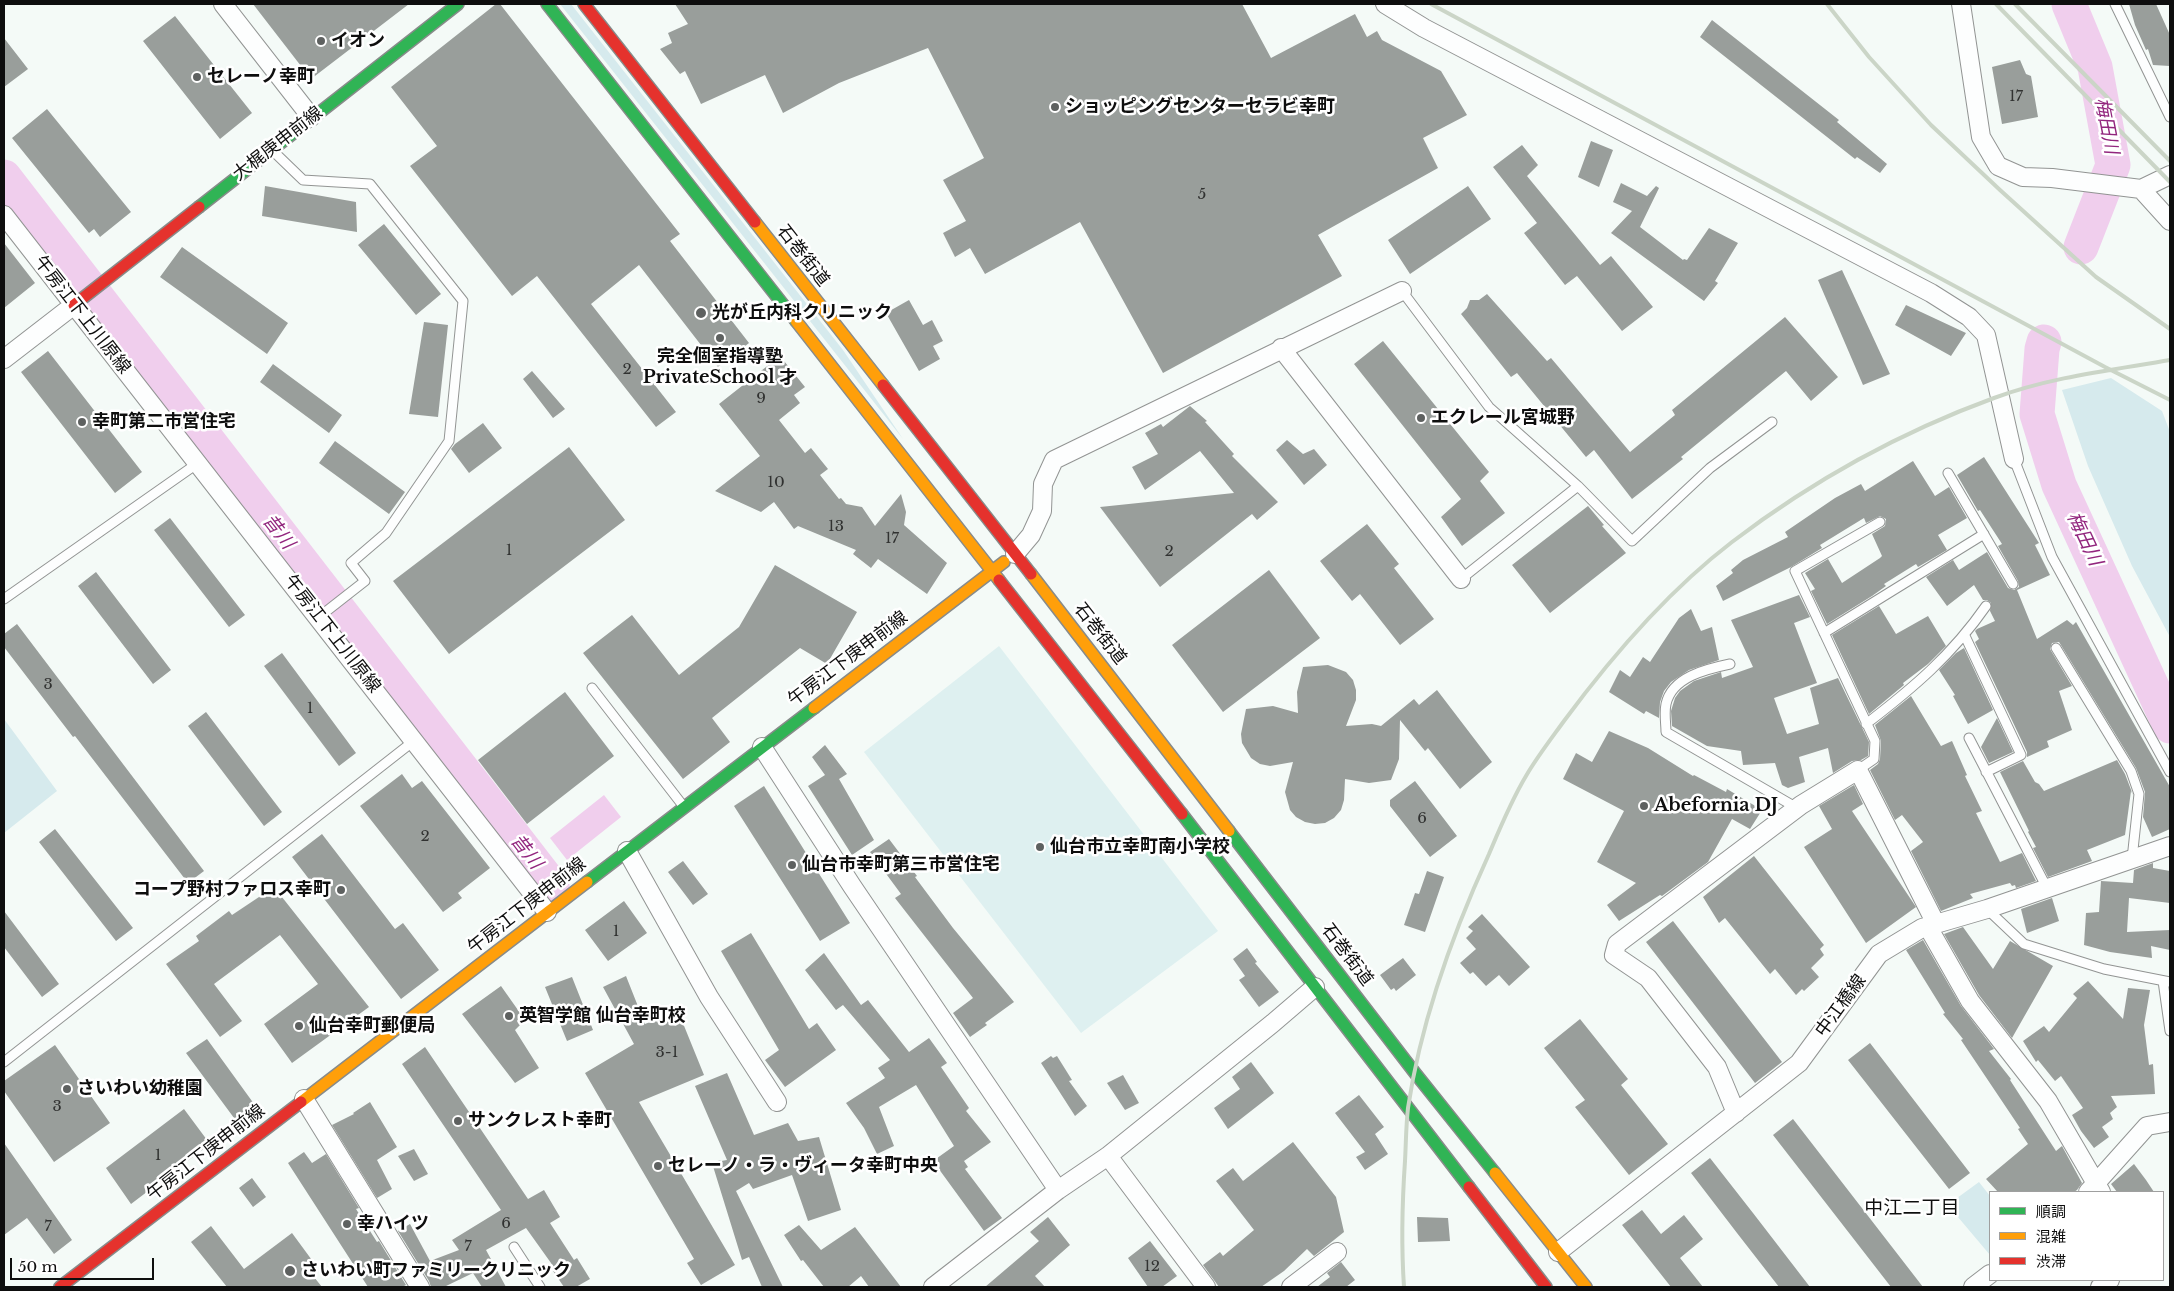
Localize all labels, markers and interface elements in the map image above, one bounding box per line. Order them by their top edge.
place label: イオン [331,30,385,52]
marker: イオン [315,35,327,47]
place label: セレーノ幸町 [207,66,315,88]
marker: セレーノ幸町 [191,71,203,83]
house number: 17 [2009,88,2023,106]
place label: ショッピングセンターセラビ幸町 [1065,96,1335,118]
water label: 梅田川 [2089,96,2123,156]
marker: ショッピングセンターセラビ幸町 [1049,101,1061,113]
street label: 大梶庚申前線 [229,102,327,186]
house number: 5 [1198,186,1206,204]
street label: 石巻街道 [772,221,834,291]
street label: 午房江下上川原線 [29,252,135,378]
place label: 光が丘内科クリニック [712,302,892,324]
marker: 光が丘内科クリニック [694,306,708,320]
marker: 完全個室指導塾 PrivateSchool 才 [714,332,726,344]
place label: 完全個室指導塾 PrivateSchool 才 [643,346,797,388]
house number: 2 [622,361,632,379]
house number: 9 [756,390,766,408]
place label: エクレール宮城野 [1431,407,1575,429]
place label: 幸町第二市営住宅 [92,411,236,433]
marker: エクレール宮城野 [1415,412,1427,424]
marker: 幸町第二市営住宅 [76,416,88,428]
house number: 10 [767,474,785,492]
water label: 梅田川 [2062,508,2106,570]
water label: 昔川 [257,510,299,554]
house number: 13 [828,518,844,536]
house number: 17 [885,530,899,548]
house number: 1 [506,542,512,560]
house number: 2 [1164,543,1174,561]
street label: 午房江下上川原線 [279,571,385,697]
street label: 石巻街道 [1069,599,1131,669]
street label: 午房江下庚申前線 [784,607,912,711]
house number: 3 [43,676,53,694]
house number: 1 [307,700,313,718]
place label: Abefornia DJ [1654,795,1778,817]
marker: Abefornia DJ [1638,800,1650,812]
house number: 6 [1417,810,1427,828]
house number: 2 [420,828,430,846]
water label: 昔川 [505,830,547,874]
place label: 仙台市立幸町南小学校 [1050,836,1230,858]
marker: 仙台市立幸町南小学校 [1034,841,1046,853]
street label: 午房江下庚申前線 [464,853,590,959]
place label: 仙台市幸町第三市営住宅 [802,854,1000,876]
marker: 仙台市幸町第三市営住宅 [786,859,798,871]
place label: コープ野村ファロス幸町 [133,879,331,901]
marker: コープ野村ファロス幸町 [335,884,347,896]
street label: 石巻街道 [1317,920,1377,990]
house number: 1 [613,923,619,941]
street label: 中江橋線 [1811,971,1871,1041]
place label: 英智学館 仙台幸町校 [519,1005,686,1027]
marker: 英智学館 仙台幸町校 [503,1010,515,1022]
place label: 仙台幸町郵便局 [309,1015,435,1037]
marker: 仙台幸町郵便局 [293,1020,305,1032]
house number: 3-1 [656,1044,678,1062]
place label: さいわい幼稚園 [77,1078,203,1100]
marker: さいわい幼稚園 [61,1083,73,1095]
house number: 3 [52,1098,62,1116]
street label: 午房江下庚申前線 [143,1100,269,1206]
place label: サンクレスト幸町 [468,1110,612,1132]
marker: サンクレスト幸町 [452,1115,464,1127]
house number: 1 [155,1147,161,1165]
place label: セレーノ・ラ・ヴィータ幸町中央 [668,1155,938,1177]
marker: セレーノ・ラ・ヴィータ幸町中央 [652,1160,664,1172]
legend [1989,1191,2164,1281]
district label: 中江二丁目 [1865,1198,1959,1220]
text: 順調 [2036,1202,2066,1221]
place label: 幸ハイツ [357,1213,429,1235]
house number: 6 [501,1215,511,1233]
house number: 7 [44,1218,52,1236]
marker: 幸ハイツ [341,1218,353,1230]
text: 混雑 [2036,1227,2066,1246]
house number: 7 [464,1238,472,1256]
scale bar [12,1248,156,1280]
text: 渋滞 [2036,1252,2066,1271]
text: 50 m [18,1257,58,1276]
house number: 12 [1144,1258,1160,1276]
place label: さいわい町ファミリークリニック [301,1260,571,1282]
marker: さいわい町ファミリークリニック [283,1264,297,1278]

